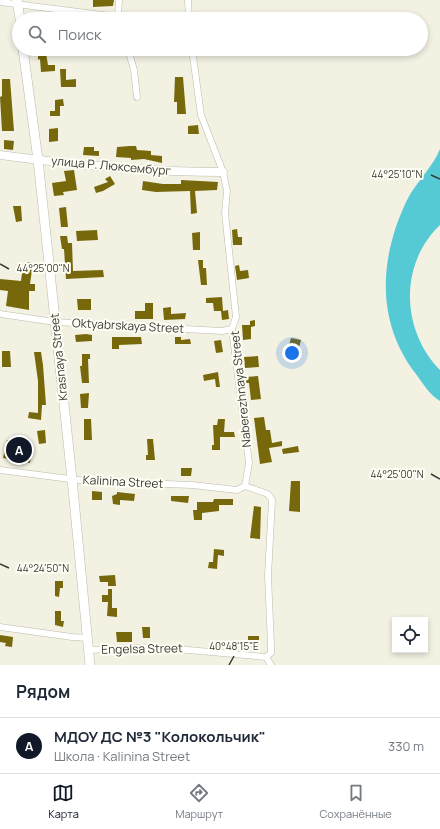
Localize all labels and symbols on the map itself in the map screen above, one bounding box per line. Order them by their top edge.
street label: улица Р. Люксембург [50,152,172,179]
text: 44°25'10"N [372,167,423,181]
text: 44°25'00"N [17,261,70,275]
street label: Krasnaya Street [45,312,72,402]
street label: Oktyabrskaya Street [72,314,185,337]
street label: Naberezhnaya Street [226,330,255,448]
your location [282,343,302,363]
pin: A [6,435,32,465]
text: 44°25'00"N [371,467,424,481]
street label: Kalinina Street [82,471,164,492]
text: 44°24'50"N [17,561,69,575]
street label: Engelsa Street [101,639,183,658]
text: 40°48'15"E [209,639,259,653]

